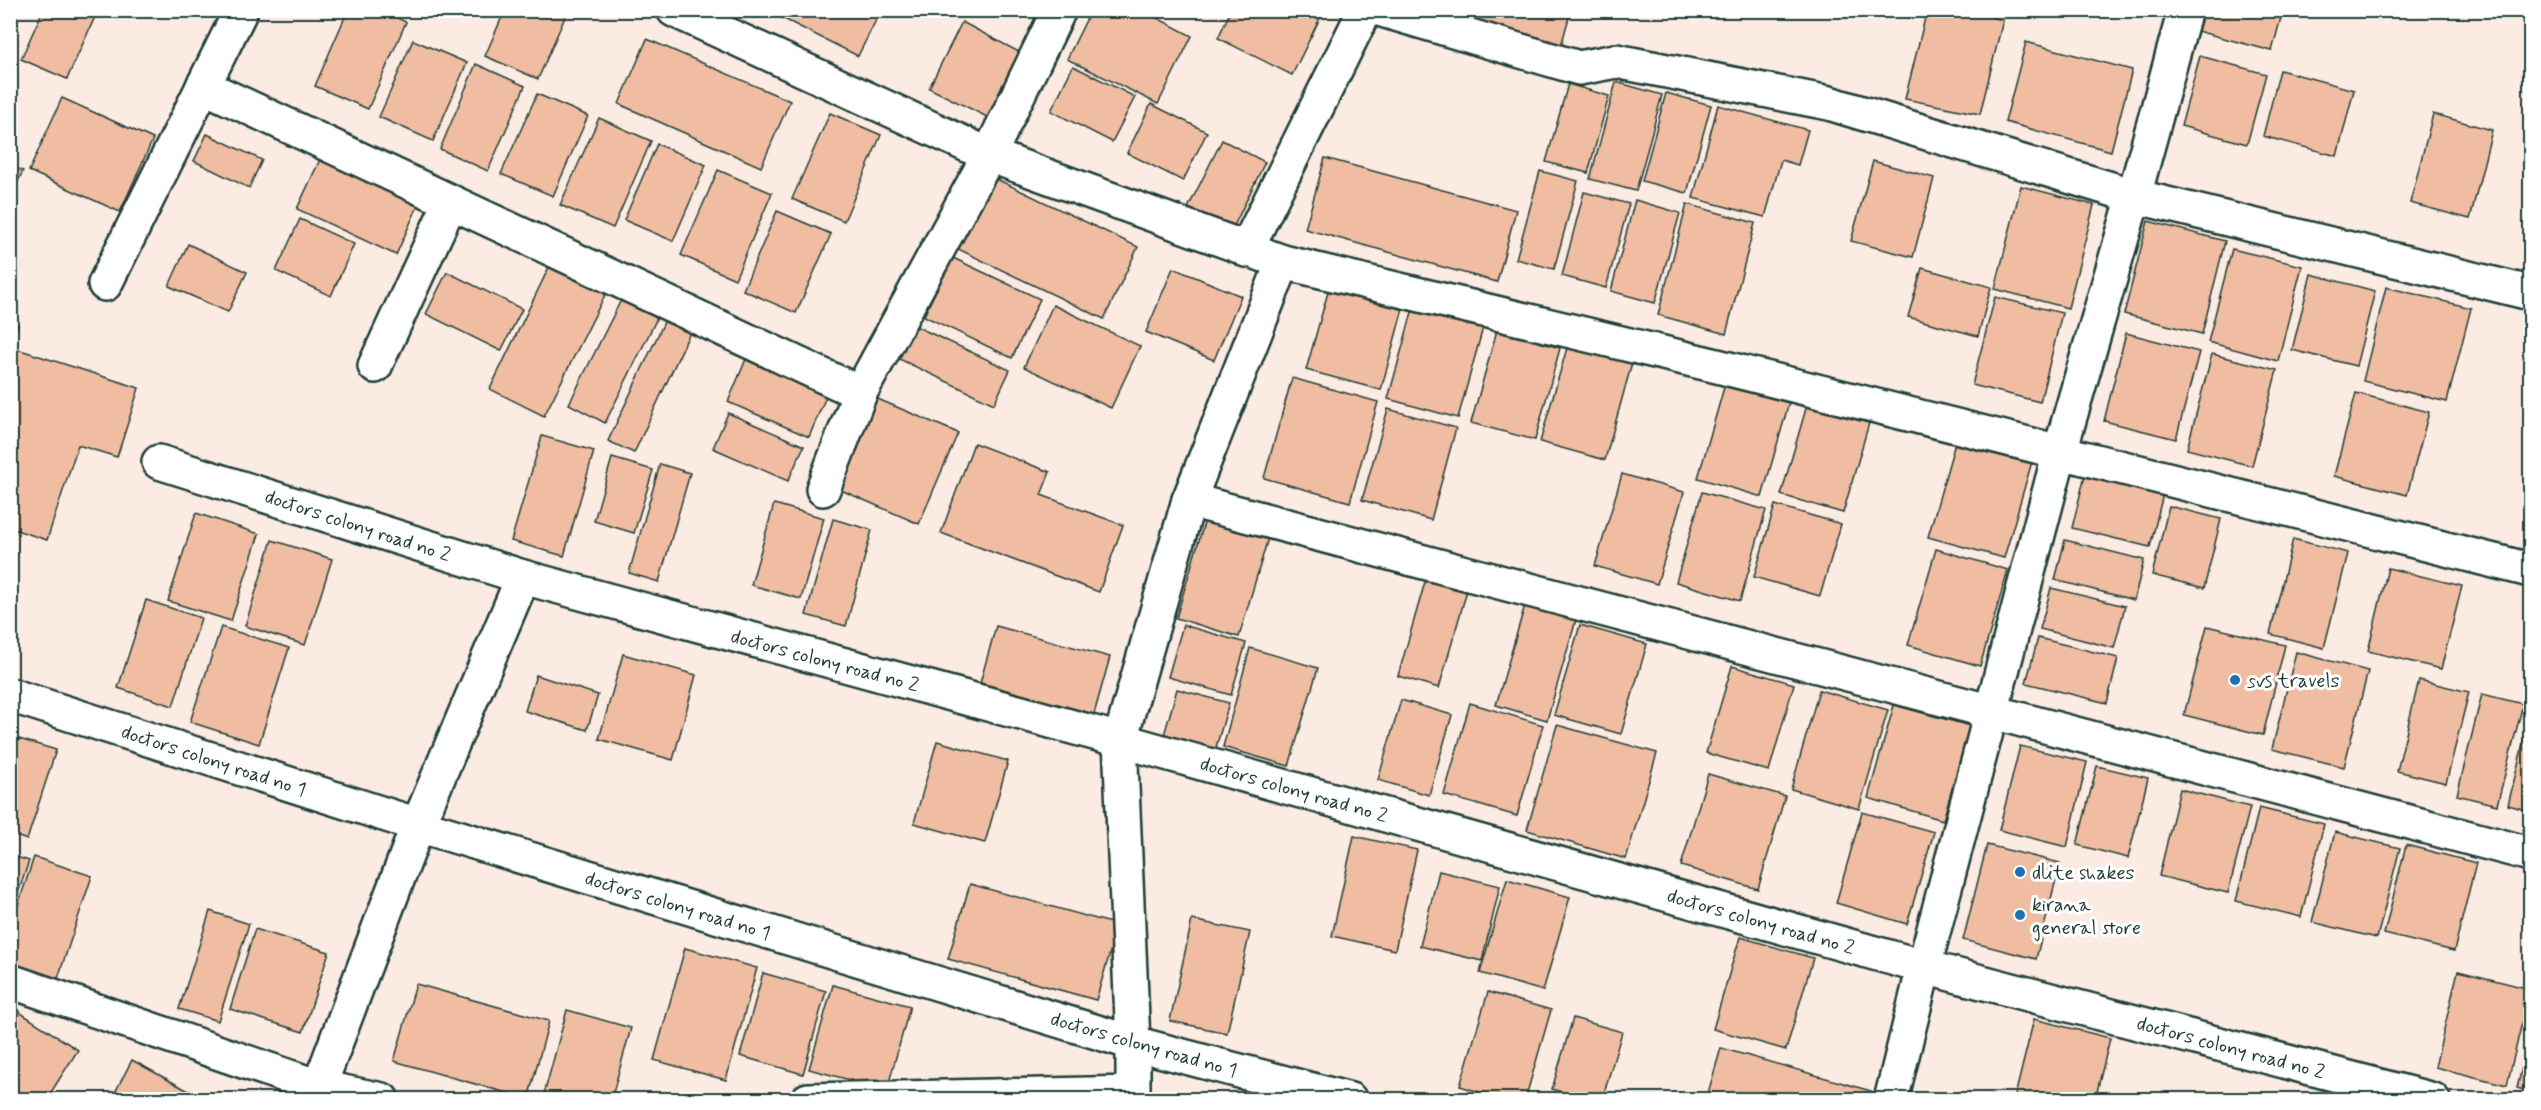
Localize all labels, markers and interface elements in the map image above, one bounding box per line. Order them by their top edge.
street label: doctors colony road no 2 [261,484,454,569]
street label: doctors colony road no 2 [728,623,922,700]
place label: svs travels [2247,668,2340,695]
marker: svs travels [2228,673,2242,687]
street label: doctors colony road no 1 [118,719,309,804]
street label: doctors colony road no 2 [1197,751,1391,830]
place label: dlite shakes [2032,860,2135,887]
street label: doctors colony road no 1 [581,865,774,948]
marker: dlite shakes [2013,865,2027,879]
street label: doctors colony road no 2 [1664,883,1858,962]
place label: kirana general store [2032,892,2141,942]
marker: kirana general store [2013,908,2027,922]
street label: doctors colony road no 1 [1047,1006,1240,1085]
street label: doctors colony road no 2 [2134,1010,2328,1087]

